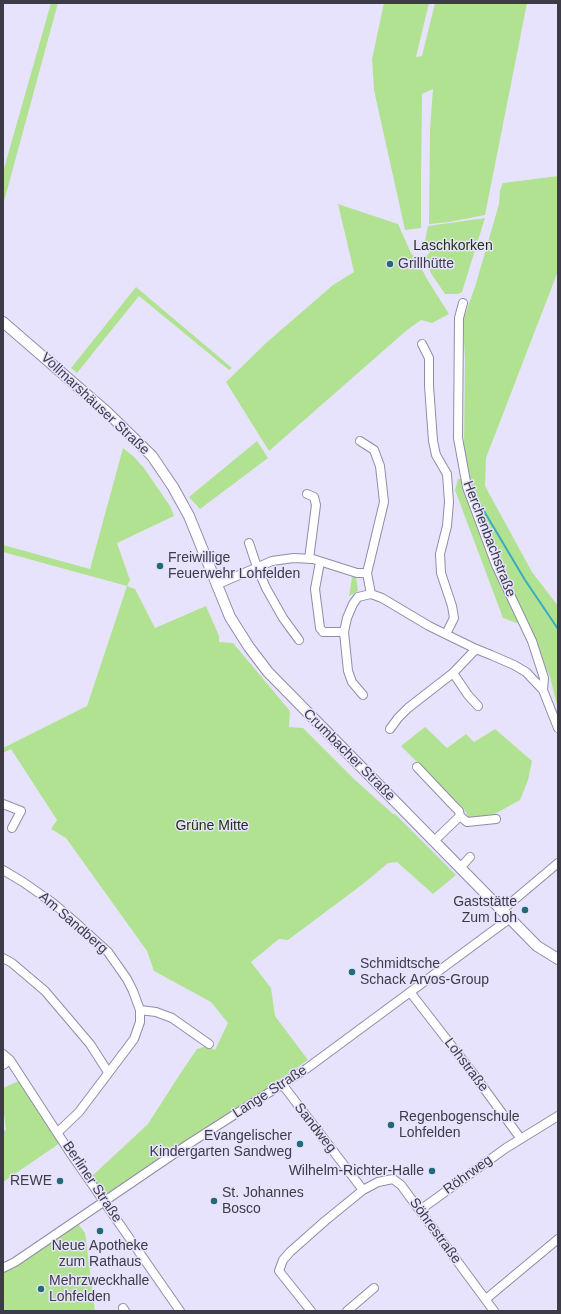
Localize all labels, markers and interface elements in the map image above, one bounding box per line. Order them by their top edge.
park label: Laschkorken [413,238,493,254]
place label: Grillhütte [398,256,454,272]
marker: Grillhütte [385,259,395,269]
street label: Vollmarshäuser Straße [37,349,153,459]
street label: Herchenbachstraße [459,479,519,599]
place label: Freiwillige Feuerwehr Lohfelden [168,550,300,582]
marker: Freiwillige Feuerwehr Lohfelden [155,561,165,571]
street label: Crumbacher Straße [300,706,398,804]
park label: Grüne Mitte [175,818,249,834]
street label: Am Sandberg [35,889,111,957]
place label: Gaststätte Zum Loh [453,894,517,926]
marker: Gaststätte Zum Loh [520,905,530,915]
place label: Schmidtsche Schack Arvos-Group [360,956,489,988]
marker: Schmidtsche Schack Arvos-Group [347,967,357,977]
street label: Lohstraße [440,1035,492,1095]
street label: Lange Straße [230,1062,310,1122]
street label: Sandweg [290,1100,340,1156]
place label: Regenbogenschule Lohfelden [399,1109,520,1142]
marker: Regenbogenschule Lohfelden [386,1120,396,1130]
place label: Evangelischer Kindergarten Sandweg [150,1128,292,1160]
street label: Berliner Straße [59,1138,125,1226]
marker: Evangelischer Kindergarten Sandweg [295,1139,305,1149]
street label: Röhrweg [440,1152,496,1198]
place label: Wilhelm-Richter-Halle [289,1163,424,1179]
marker: Wilhelm-Richter-Halle [427,1166,437,1176]
place label: REWE [10,1173,52,1189]
marker: REWE [55,1176,65,1186]
place label: St. Johannes Bosco [222,1185,304,1218]
street label: Söhrestraße [406,1195,464,1267]
marker: St. Johannes Bosco [209,1196,219,1206]
marker: Neue Apotheke zum Rathaus [95,1226,105,1236]
place label: Neue Apotheke zum Rathaus [52,1238,148,1270]
place label: Mehrzweckhalle Lohfelden [49,1273,149,1306]
marker: Mehrzweckhalle Lohfelden [36,1284,46,1294]

